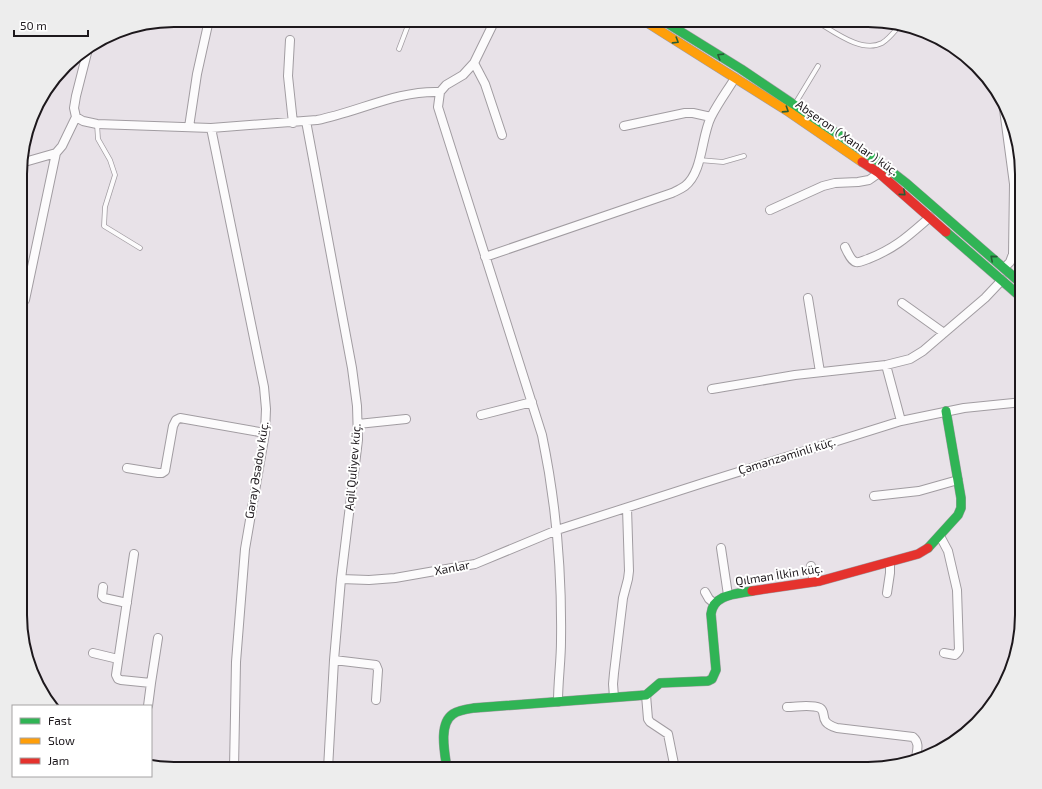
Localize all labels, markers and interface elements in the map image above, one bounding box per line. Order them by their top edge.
scale bar [14,12,88,38]
text: 50 m [20,18,47,32]
one-way arrow [672,36,679,43]
one-way arrow [717,54,724,61]
street label: Abşeron ( Xanlar ) küç. [793,97,901,179]
one-way arrow [782,105,789,113]
one-way arrow [898,189,906,196]
one-way arrow [990,256,997,263]
street label: Gəray Əsədov küç. [241,420,272,520]
street label: Aqil Quliyev küç. [341,423,364,511]
street label: Çəmənzəminli küç. [736,434,837,477]
street label: Xanlar [433,557,471,577]
street label: Qılman İlkin küç. [734,560,824,589]
legend [12,705,152,777]
text: Fast [48,713,72,727]
text: Slow [48,733,75,747]
text: Jam [48,753,69,767]

